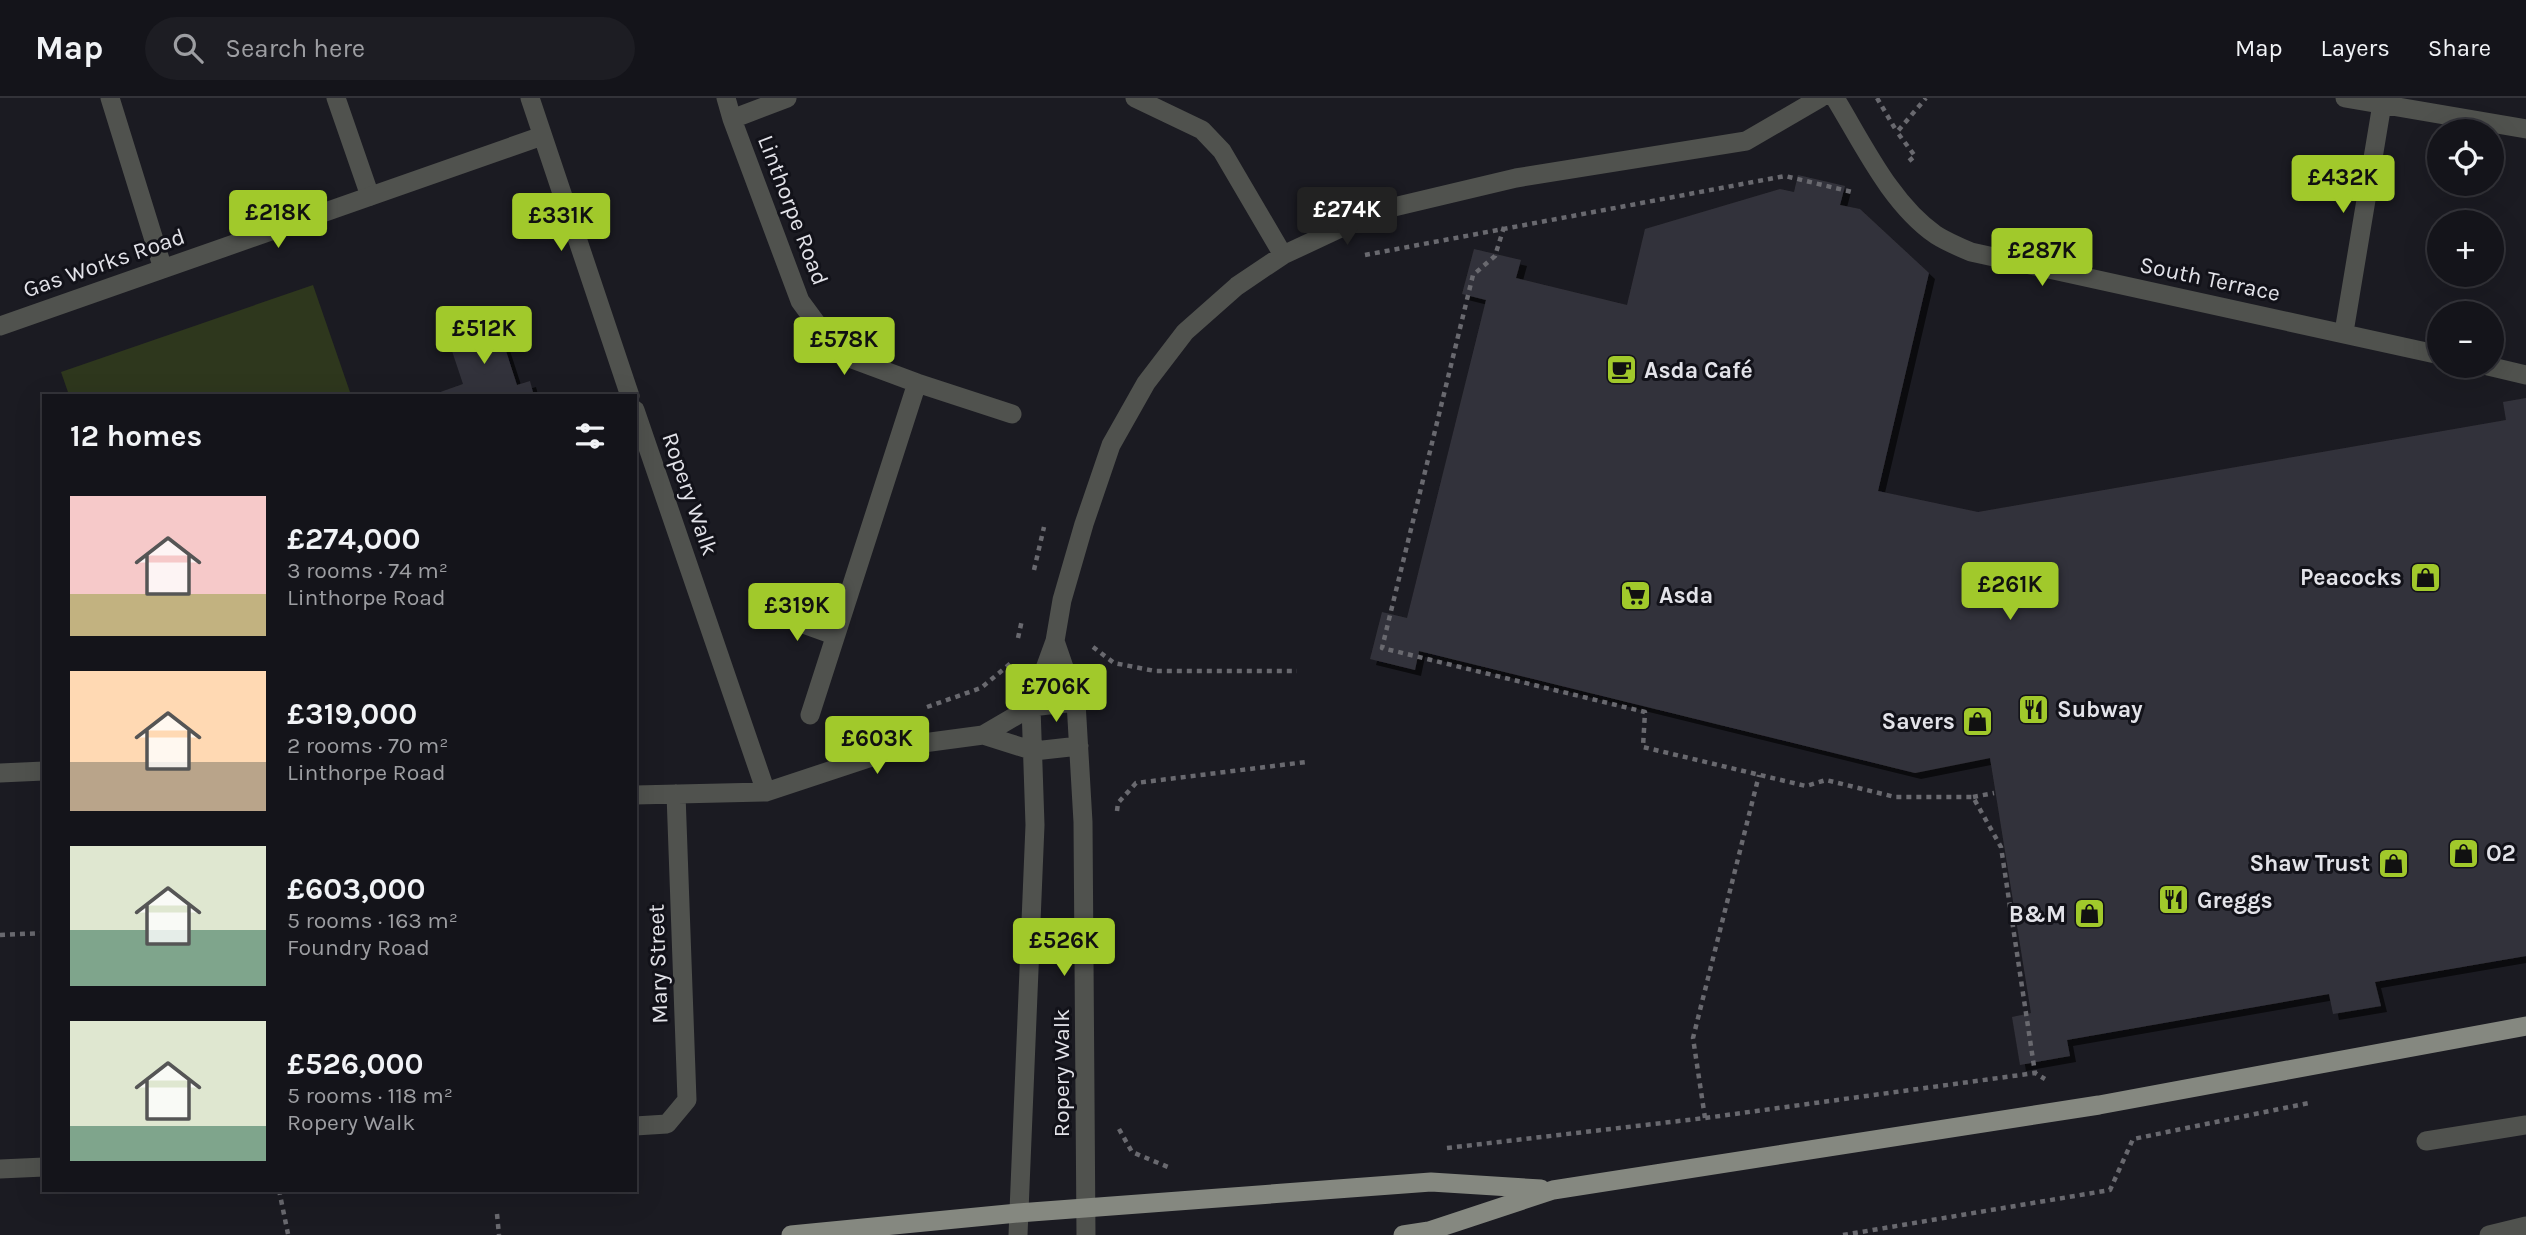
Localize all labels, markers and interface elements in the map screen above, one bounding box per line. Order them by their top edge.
search box [145,17,635,80]
text: Map [35,29,103,67]
icon: search [169,29,207,67]
text: Search here [225,33,365,64]
text: Map [2235,34,2283,62]
text: Layers [2321,34,2390,62]
text: Share [2428,34,2491,62]
map controls [2427,119,2504,378]
button: locate [2427,119,2504,196]
street label: Linthorpe Road [752,131,834,289]
pin: £432K [2294,156,2392,215]
text: £432K [2308,164,2378,191]
pin: £274K [1298,188,1396,247]
pin: £218K [229,190,327,250]
pin: £331K [512,194,610,253]
text: £274K [1313,196,1381,223]
text: £218K [245,199,311,226]
text: £331K [528,202,594,229]
button: + [2427,210,2504,287]
street label: Gas Works Road [20,223,188,303]
pin: £287K [1993,228,2091,288]
text: £287K [2007,237,2077,264]
street label: South Terrace [2137,251,2283,307]
button: − [2427,301,2504,378]
pin: £512K [435,306,533,366]
text: £512K [452,315,516,342]
pin: £578K [795,317,893,377]
text: £578K [810,326,878,353]
cafe icon: Asda Café [1604,353,1638,387]
place label: Asda Café [1644,357,1753,384]
icon: filters [571,417,609,455]
text: 12 homes [70,418,202,454]
street label: Ropery Walk [656,429,724,559]
text: £274,000 [287,521,421,557]
icon: home [126,524,210,608]
text: 3 rooms · 74 m² [287,557,448,584]
shop icon: Peacocks [2408,560,2442,594]
pin: £261K [1961,562,2059,622]
place label: Peacocks [2300,564,2402,591]
text: £261K [1978,571,2042,598]
supermarket icon: Asda [1619,578,1653,612]
place label: Asda [1659,582,1713,609]
text: Linthorpe Road [287,584,446,611]
pin: £319K [748,584,846,643]
text: £319K [764,592,830,619]
pin: £706K [1007,664,1105,724]
text: £706K [1022,673,1090,700]
restaurant icon: Subway [2017,692,2051,726]
text: £319,000 [287,696,417,732]
place label: Subway [2057,696,2143,723]
icon: home [126,699,210,783]
shop icon: Savers [1961,704,1995,738]
place label: Savers [1882,708,1955,735]
pin: £603K [828,716,926,776]
text: £603K [841,725,913,752]
text: 2 rooms · 70 m² [287,732,449,759]
text: Linthorpe Road [287,759,446,786]
shop icon: O2 [2446,836,2480,870]
place label: O2 [2486,840,2516,867]
shop icon: Shaw Trust [2376,846,2410,880]
place label: Shaw Trust [2249,850,2370,877]
text: £603,000 [287,871,425,907]
icon: home [126,874,210,958]
restaurant icon: Greggs [2157,883,2191,917]
place label: Greggs [2197,887,2273,914]
shop icon: B&M [2072,897,2106,931]
place label: B&M [2009,901,2066,928]
street label: Mary Street [642,903,674,1024]
text: 5 rooms · 163 m² [287,907,458,934]
pin: £526K [1015,918,1113,978]
text: £526K [1029,927,1099,954]
text: Foundry Road [287,934,430,961]
street label: Ropery Walk [1048,1009,1075,1137]
text: £526,000 [287,1046,423,1082]
icon: home [126,1049,210,1133]
text: 5 rooms · 118 m² [287,1082,453,1109]
text: Ropery Walk [287,1109,415,1136]

